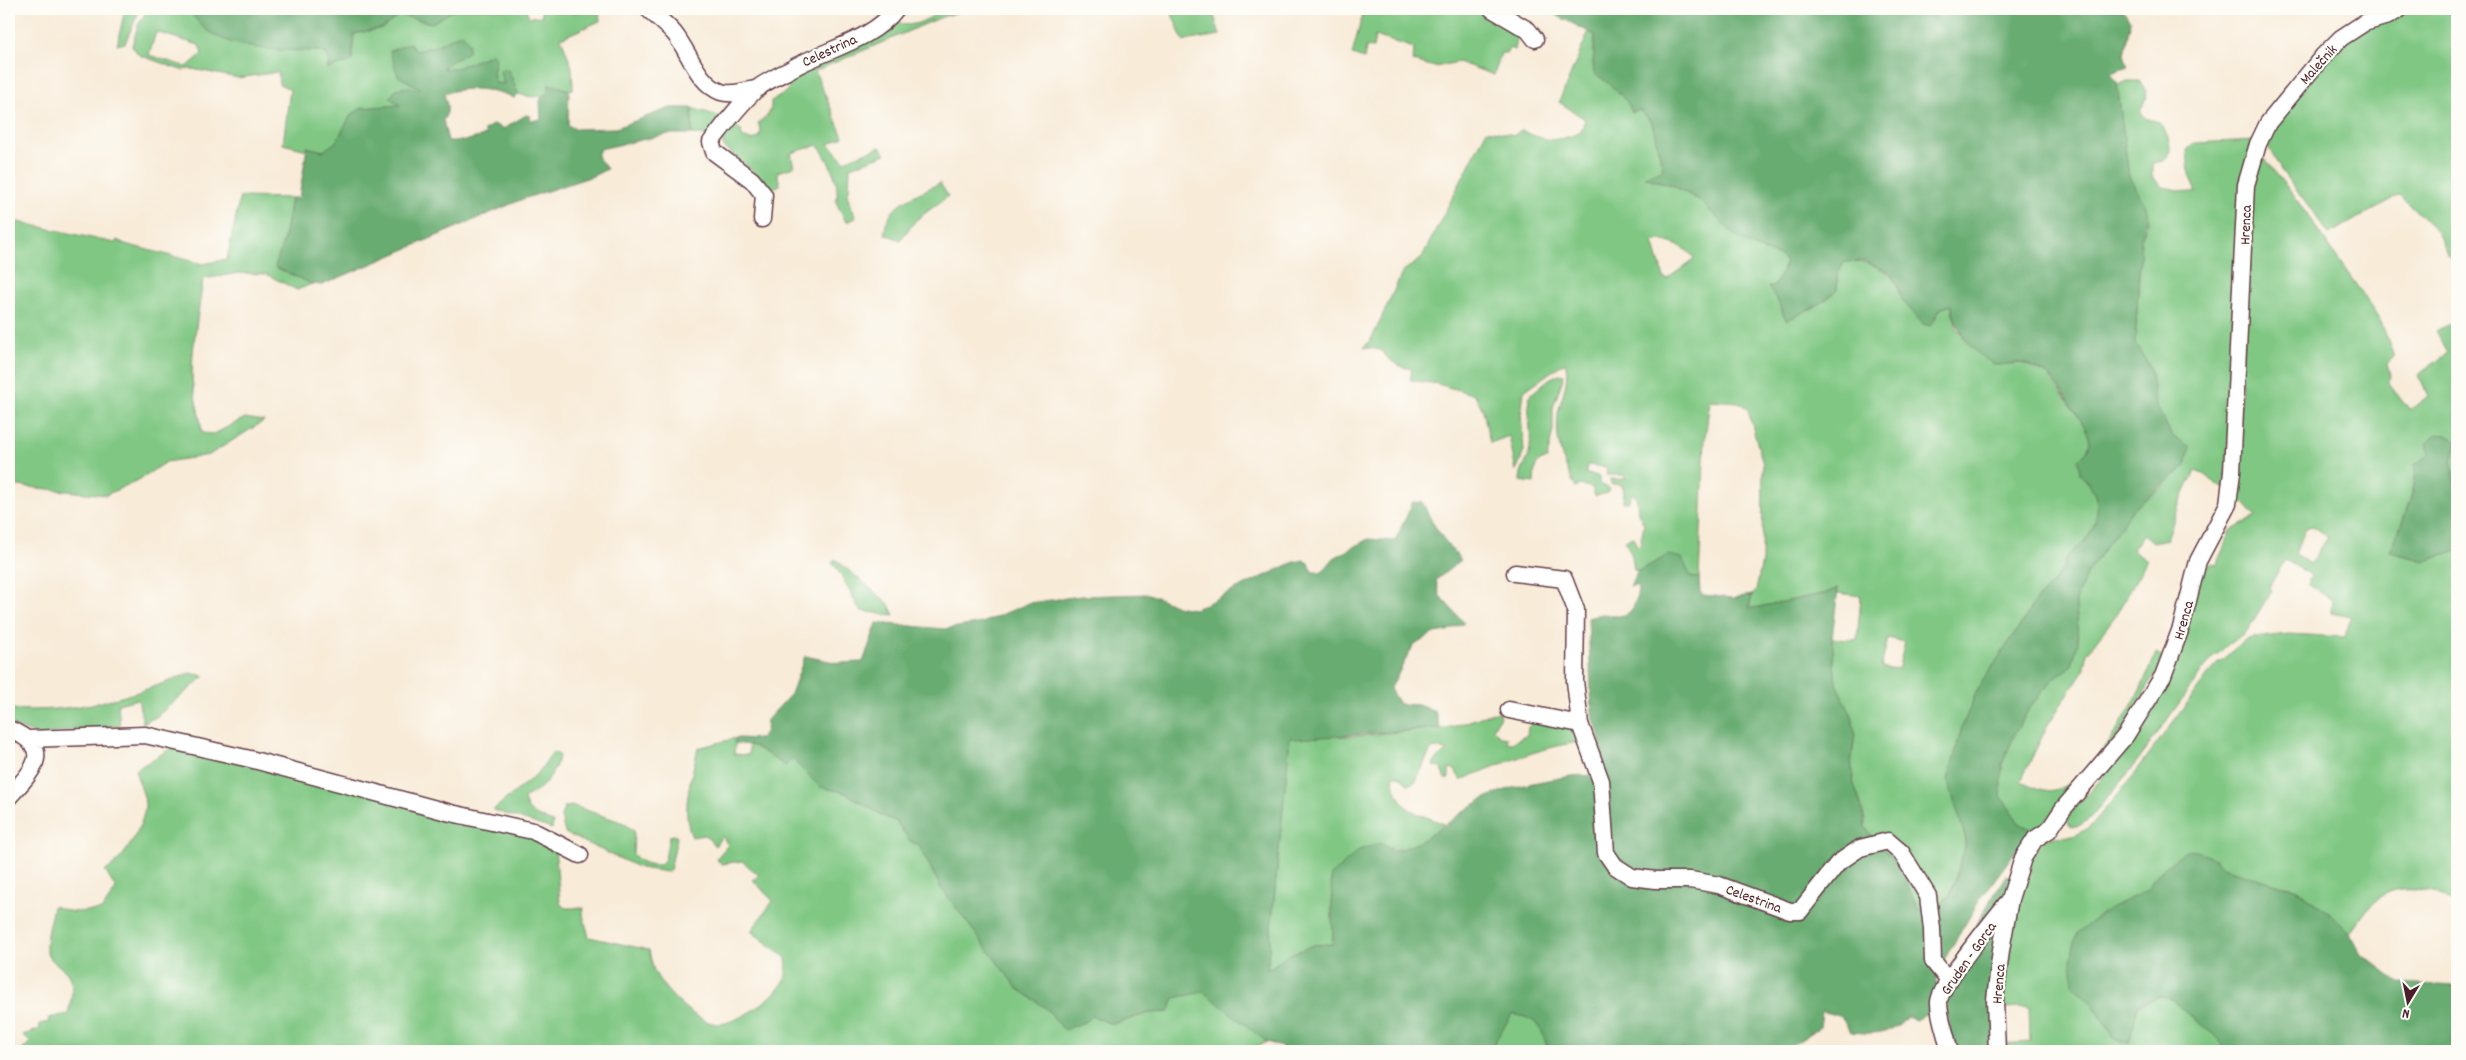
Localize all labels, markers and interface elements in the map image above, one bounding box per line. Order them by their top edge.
street label: Celestrina [799,29,862,74]
street label: Malečnik [2295,40,2344,90]
street label: Hrenca [2235,204,2259,245]
street label: Hrenca [2169,597,2201,643]
street label: Celestrina [1722,880,1785,921]
street label: Gruden - Gorca [1936,917,2004,1000]
street label: Hrenca [1987,962,2013,1005]
north arrow [2384,978,2434,1028]
text: N [2401,1002,2411,1023]

